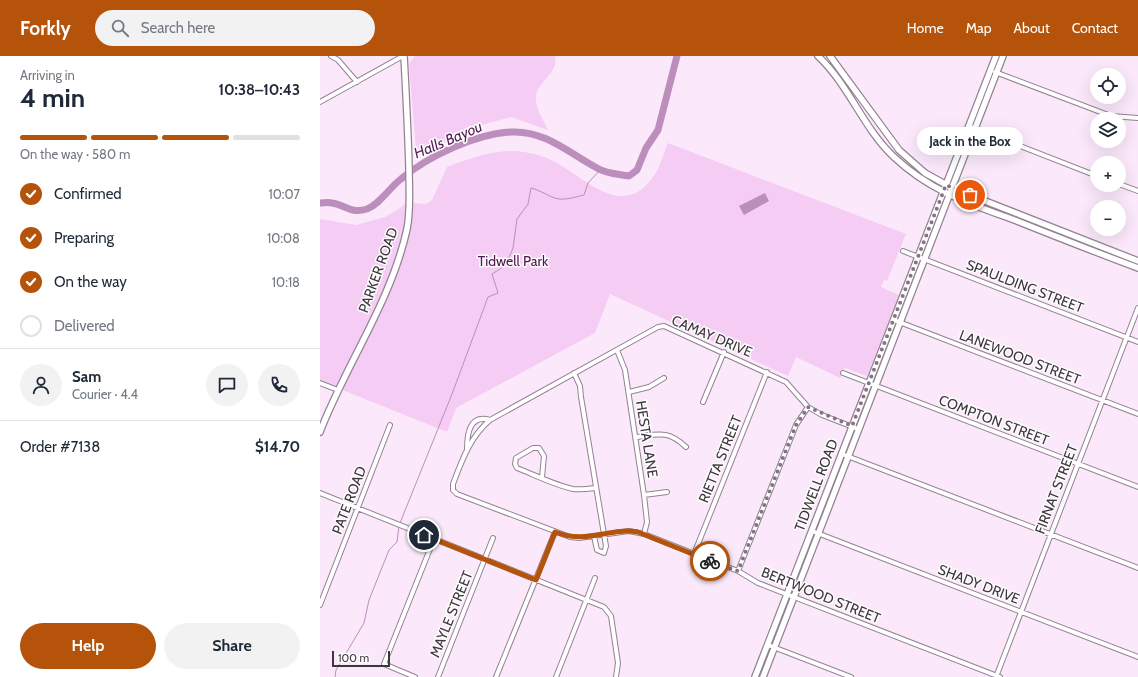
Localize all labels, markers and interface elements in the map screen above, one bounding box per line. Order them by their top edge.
search box [95,10,375,46]
text: Forkly [20,17,71,40]
icon: search [109,17,131,39]
text: Search here [141,19,215,37]
text: Home [907,19,944,37]
text: Map [966,19,991,37]
text: About [1013,19,1050,37]
text: Contact [1072,19,1118,37]
text: Arriving in [20,67,75,83]
map controls [1090,68,1126,236]
button: locate [1090,68,1126,104]
text: 10:38–10:43 [218,81,300,99]
text: 4 min [20,82,85,114]
button: layers [1090,112,1126,148]
water label: Halls Bayou [411,118,485,162]
callout: Jack in the Box [917,127,1023,155]
text: Jack in the Box [929,133,1011,149]
text: On the way · 580 m [20,146,130,162]
button: + [1090,156,1126,192]
pin [953,178,987,212]
icon: check [20,183,42,205]
icon: bag [959,184,981,206]
text: Confirmed [54,185,122,203]
text: 10:07 [269,186,300,202]
button: − [1090,200,1126,236]
street label: PARKER ROAD [354,225,402,315]
icon: check [20,227,42,249]
text: Preparing [54,229,114,247]
text: 10:08 [267,230,300,246]
park label: Tidwell Park [478,252,549,270]
street label: SPAULDING STREET [964,255,1087,317]
icon: check [20,271,42,293]
text: On the way [54,273,127,291]
text: 10:18 [272,274,300,290]
street label: CAMAY DRIVE [669,311,755,361]
text: Delivered [54,317,115,335]
street label: LANEWOOD STREET [957,326,1084,389]
button: person [20,364,62,406]
button: chat [206,364,248,406]
button: phone [258,364,300,406]
text: Sam [72,368,101,386]
text: Courier · 4.4 [72,386,138,402]
street label: COMPTON STREET [936,391,1052,449]
street label: HESTA LANE [632,399,662,479]
street label: RIETTA STREET [694,412,746,505]
street label: TIDWELL ROAD [790,436,842,534]
text: Order #7138 [20,438,100,456]
text: $14.70 [255,438,300,456]
street label: FIRNAT STREET [1031,441,1082,536]
street label: PATE ROAD [328,463,370,537]
pin [407,518,441,552]
icon: home [413,524,435,546]
courier [690,541,730,581]
icon: bike [699,550,721,572]
street label: SHADY DRIVE [936,560,1023,608]
street label: BERTWOOD STREET [759,563,884,627]
street label: MAYLE STREET [425,567,477,660]
button: Help [20,623,156,669]
button: Share [164,623,300,669]
scale bar [332,649,390,668]
text: 100 m [338,651,369,665]

